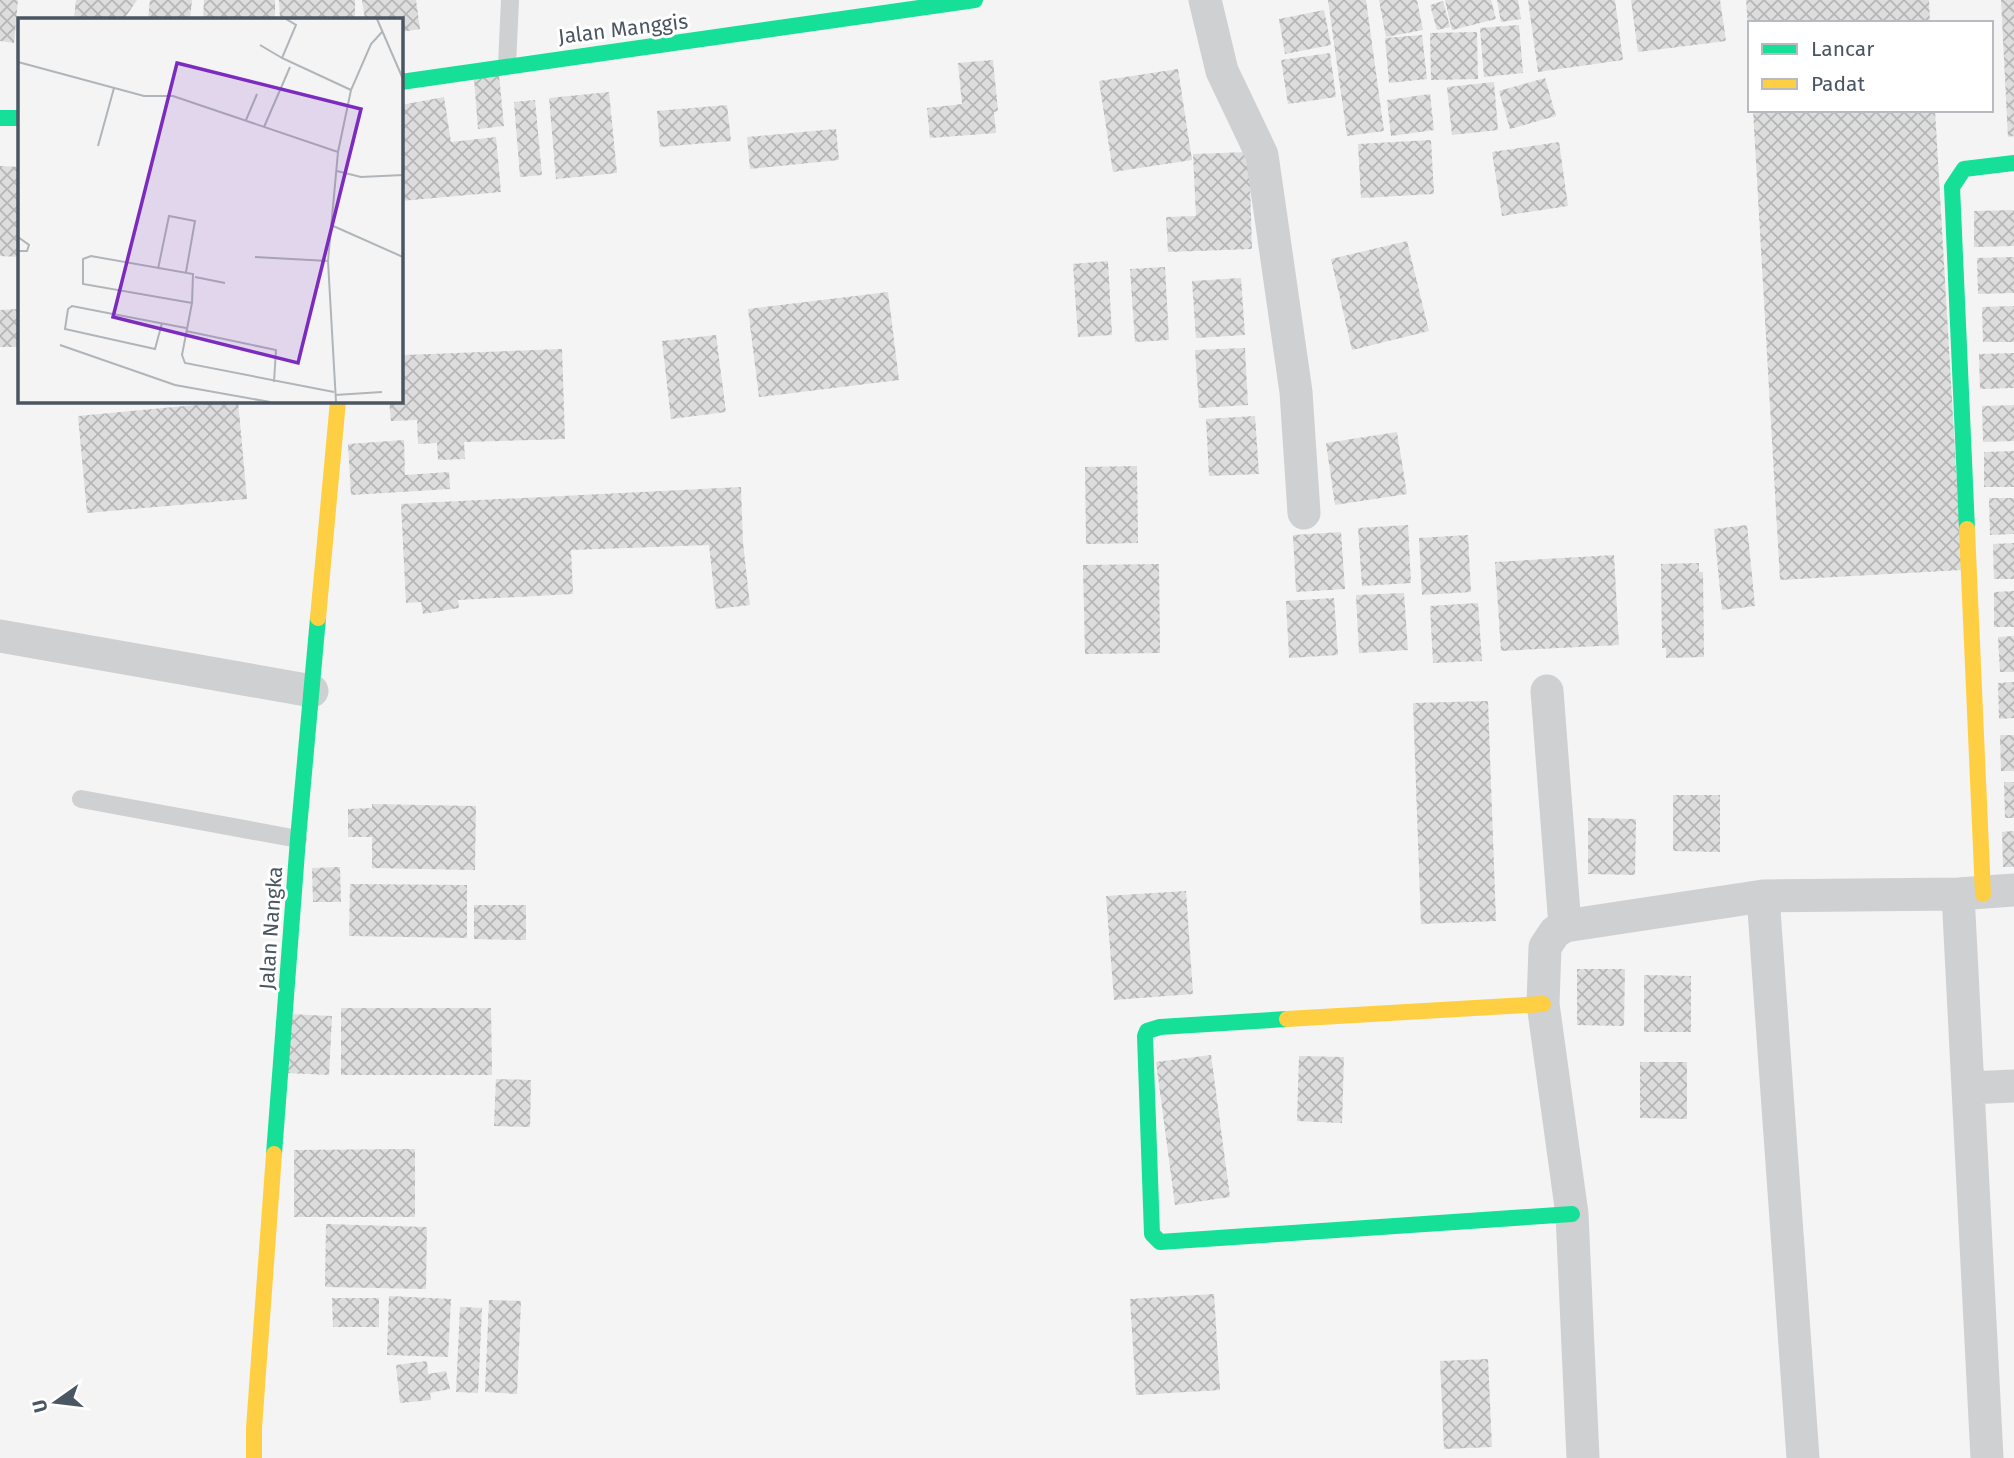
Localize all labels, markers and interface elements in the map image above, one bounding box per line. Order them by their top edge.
street label: Jalan Manggis [557,8,690,50]
inset map [18,18,402,402]
legend [1748,21,1993,112]
text: Lancar [1811,36,1874,62]
text: Padat [1811,71,1865,97]
street label: Jalan Nangka [254,865,288,991]
north arrow [21,1367,91,1437]
text: U [27,1397,53,1415]

